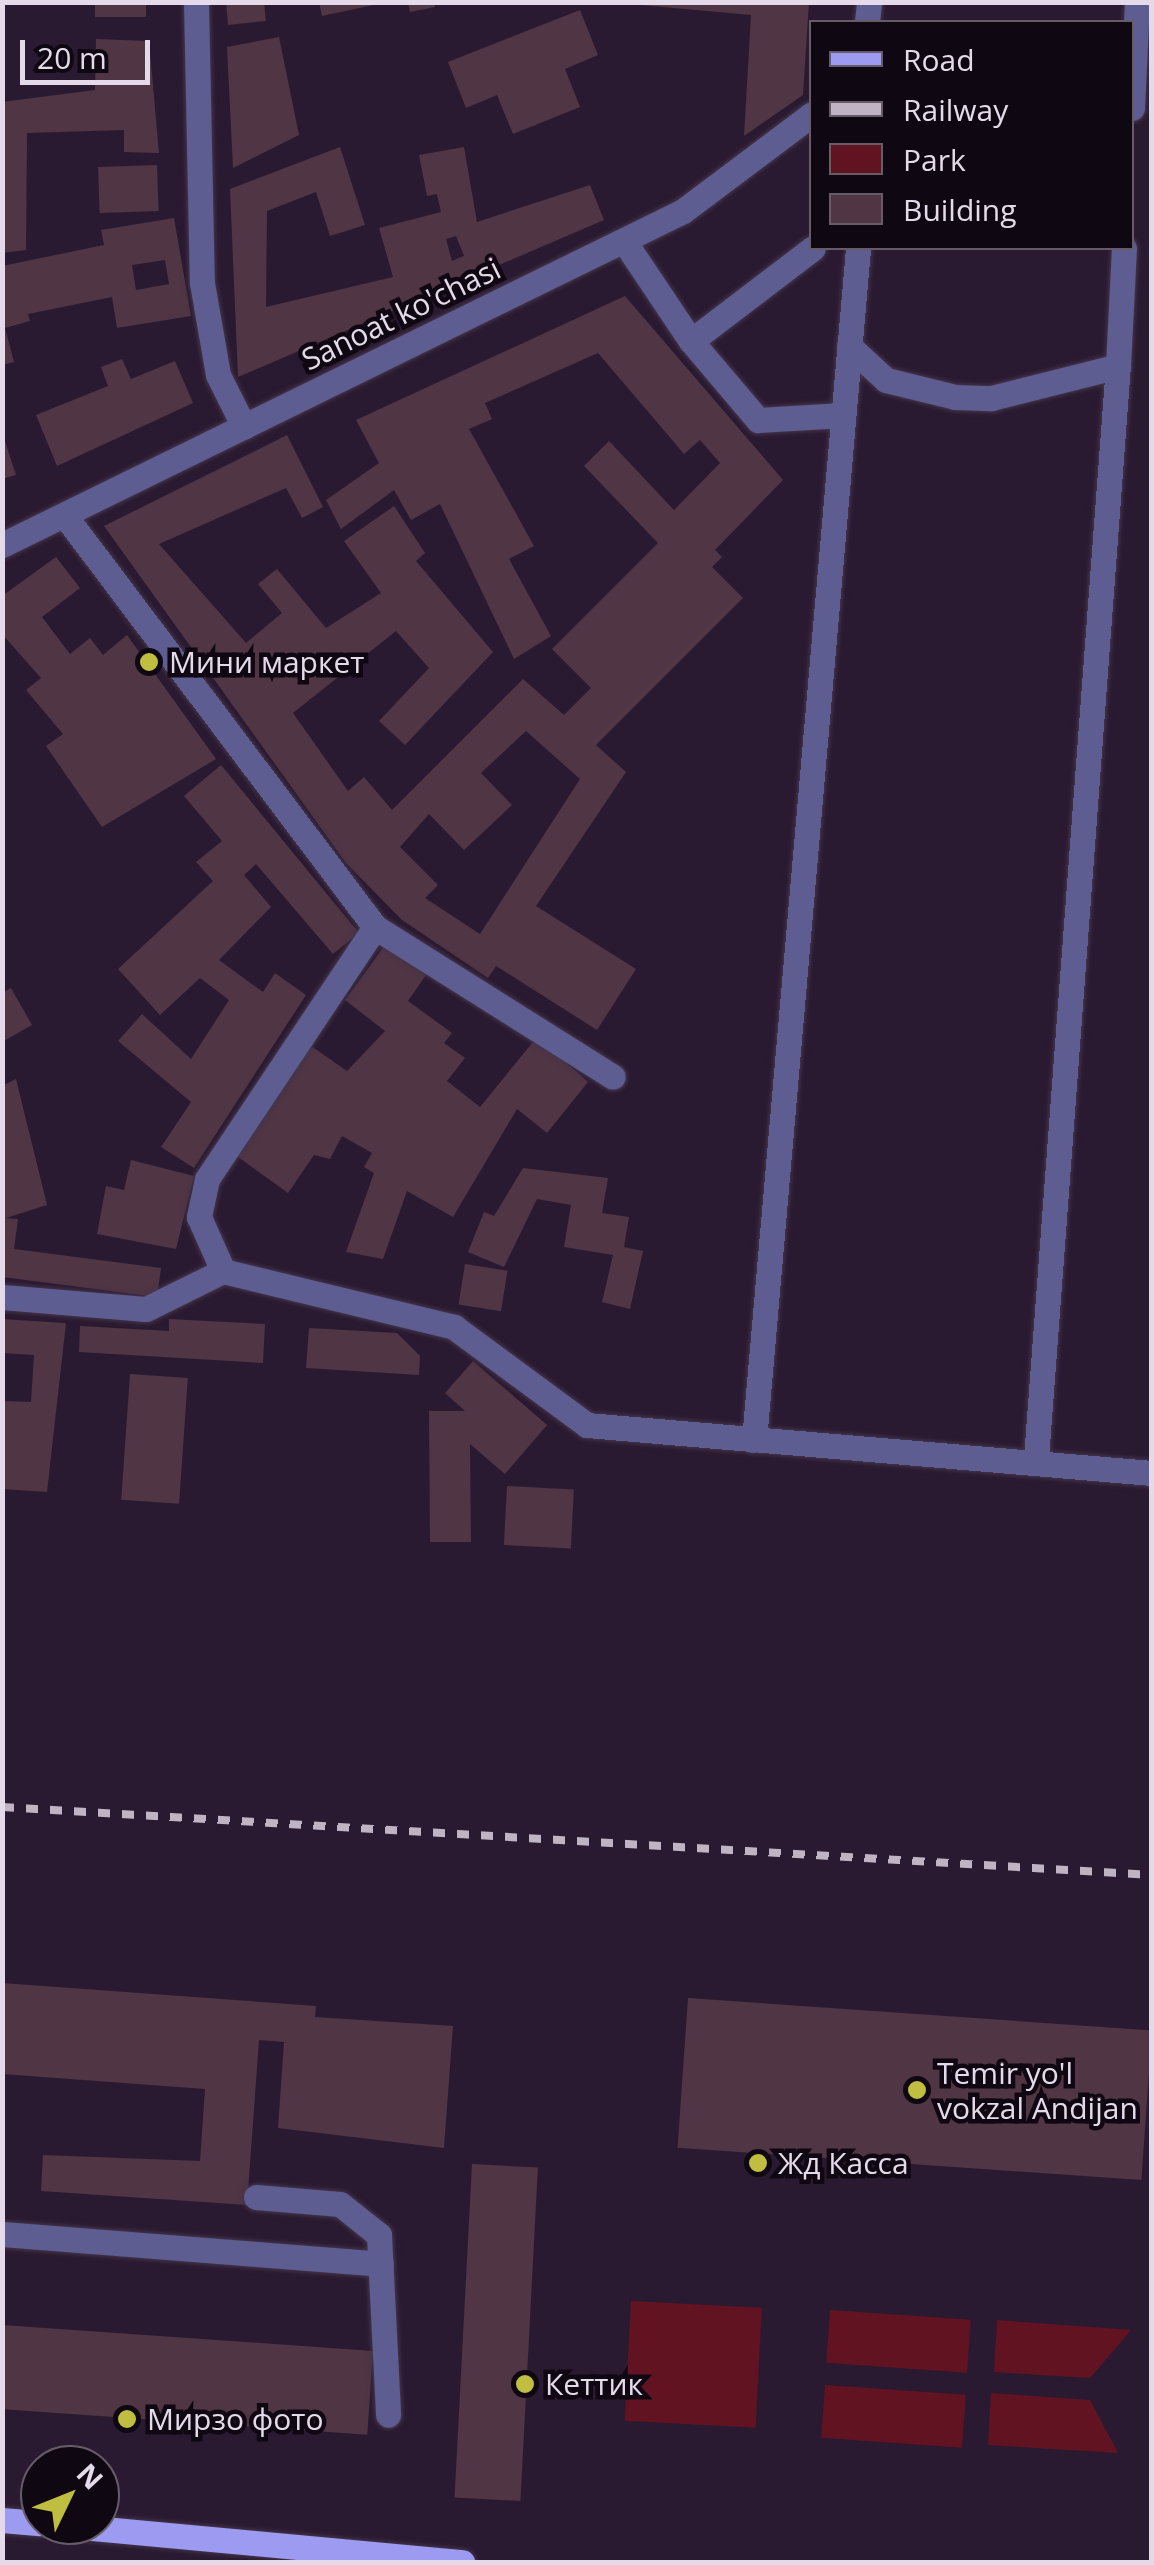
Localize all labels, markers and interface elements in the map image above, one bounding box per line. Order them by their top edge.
scale bar [25,20,155,82]
legend [809,20,1134,250]
text: 20 m [37,37,107,78]
text: Road [903,39,975,80]
text: Railway [903,89,1008,130]
text: Park [903,139,966,180]
text: Building [903,189,1017,230]
street label: Sanoat ko'chasi [296,250,506,378]
place label: Мини маркет [169,644,364,680]
marker: Мини маркет [138,651,160,673]
place label: Temir yo'l vokzal Andijan [937,2055,1138,2126]
marker: Temir yo'l vokzal Andijan [906,2079,928,2101]
place label: Жд Касса [778,2145,909,2181]
marker: Жд Касса [747,2152,769,2174]
place label: Кеттик [545,2366,643,2402]
marker: Кеттик [514,2373,536,2395]
place label: Мирзо фото [147,2401,323,2437]
marker: Мирзо фото [116,2408,138,2430]
north arrow [20,2445,120,2545]
text: N [69,2455,112,2497]

